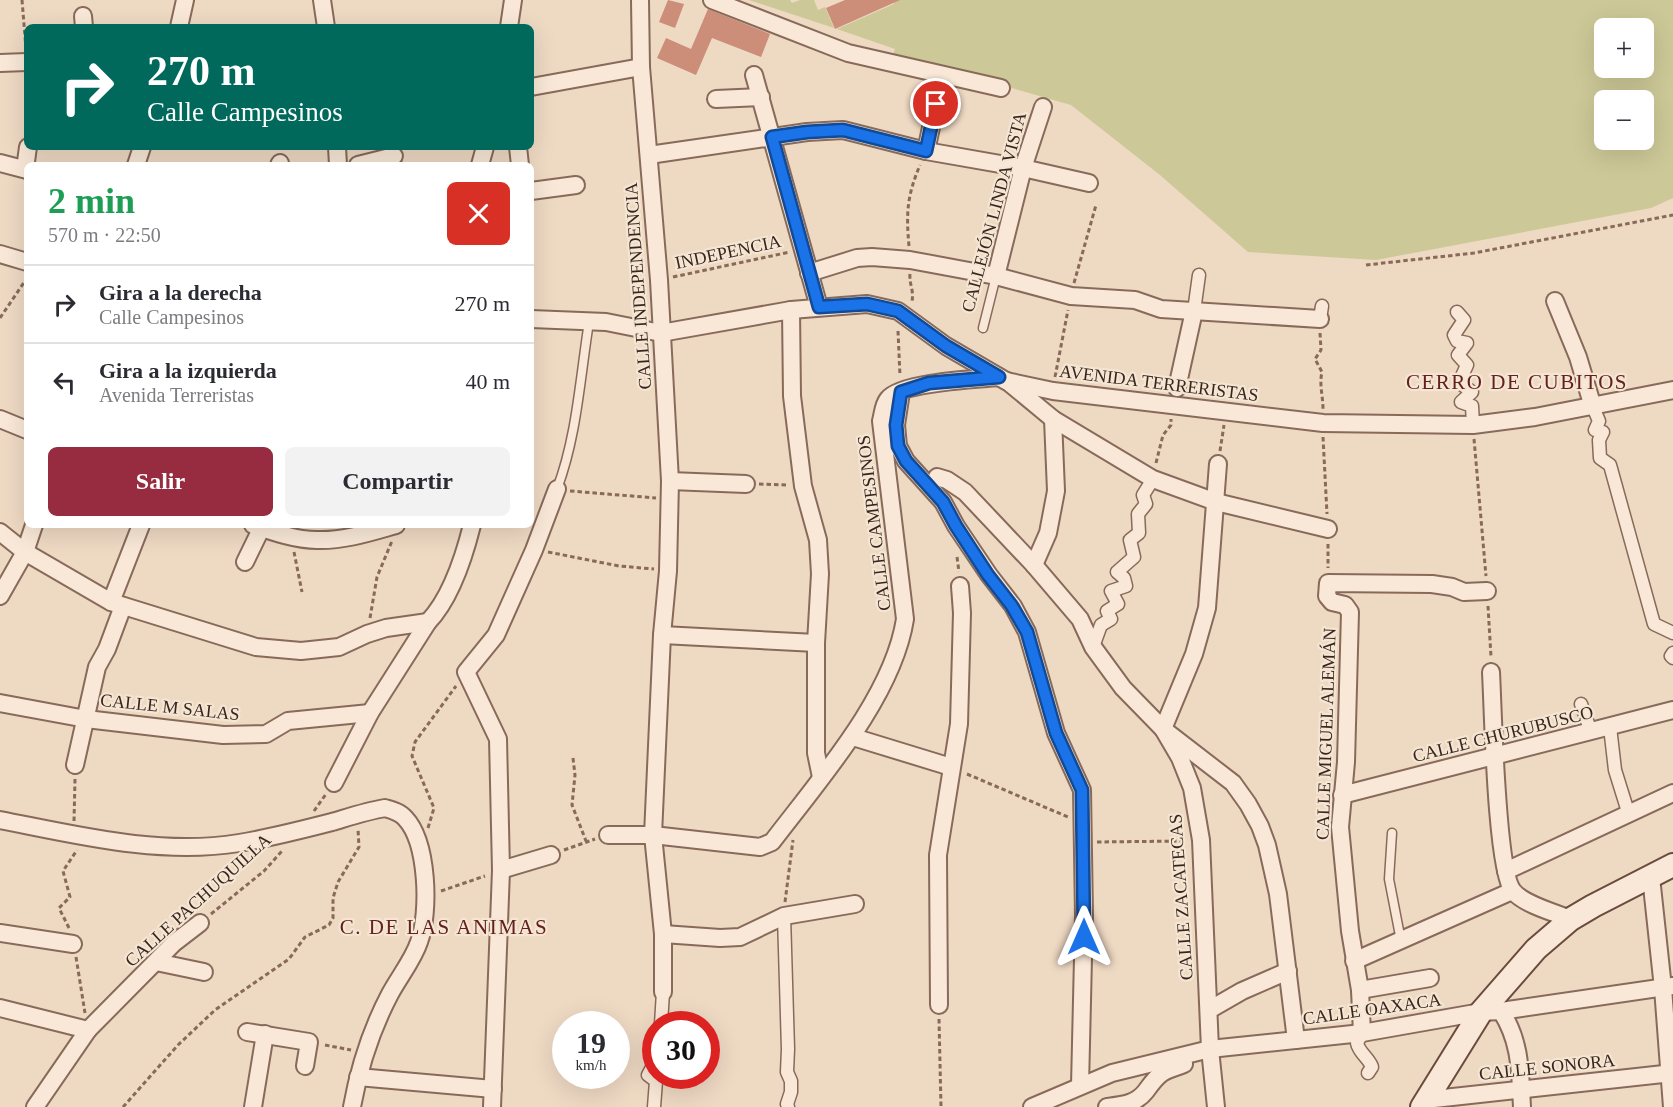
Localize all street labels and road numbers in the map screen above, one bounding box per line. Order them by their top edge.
street label: CALLEJÓN LINDA VISTA [957,110,1030,314]
street label: CALLE INDEPENDENCIA [621,182,655,390]
street label: INDEPENCIA [673,231,783,273]
street label: AVENIDA TERRERISTAS [1058,361,1260,405]
street label: CALLE CAMPESINOS [853,434,895,612]
street label: CALLE MIGUEL ALEMÁN [1311,628,1340,840]
street label: CALLE M SALAS [99,690,241,724]
street label: CALLE CHURUBUSCO [1411,702,1595,766]
street label: CALLE ZACATECAS [1165,813,1197,981]
street label: CALLE PACHUQUILLA [121,829,275,971]
street label: CALLE OAXACA [1302,989,1442,1029]
street label: CALLE SONORA [1478,1050,1616,1084]

